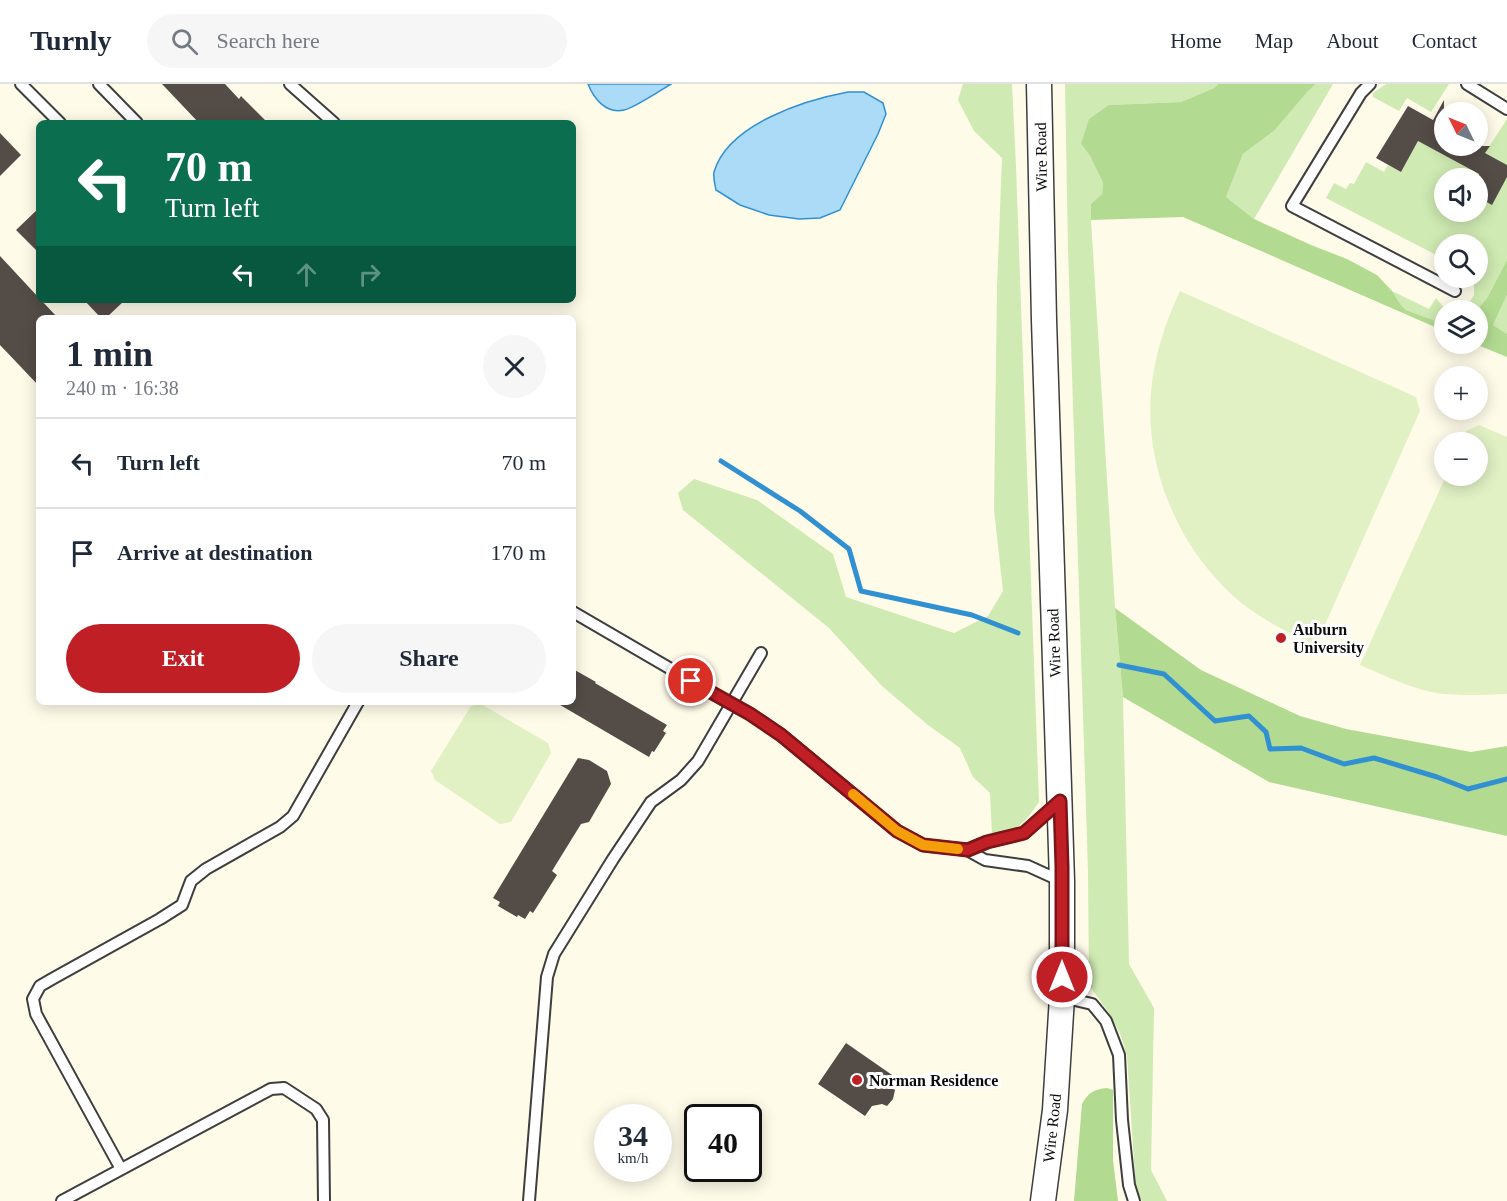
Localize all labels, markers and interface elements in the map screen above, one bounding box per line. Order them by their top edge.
search box [147,14,567,68]
text: Turnly [30,25,111,56]
icon: search [168,25,201,58]
text: Search here [216,28,320,53]
text: Home [1170,29,1222,53]
text: Map [1255,29,1293,53]
text: About [1326,29,1379,53]
text: Contact [1412,29,1477,53]
north arrow [1434,102,1488,156]
map controls [1434,102,1488,486]
street label: Wire Road [1032,122,1050,192]
icon: left [66,144,144,222]
text: 70 m [165,144,253,190]
button: sound [1434,168,1488,222]
text: Turn left [165,193,259,223]
button: search [1434,234,1488,288]
icon: left [227,258,260,291]
icon: ahead [290,258,323,291]
icon: right [353,258,386,291]
button: layers [1434,300,1488,354]
text: 1 min [66,334,153,374]
button: close [483,335,546,398]
button: + [1434,366,1488,420]
text: 240 m · 16:38 [66,377,179,399]
button: − [1434,432,1488,486]
icon: left [66,447,99,480]
text: Turn left [117,450,200,475]
text: 70 m [501,450,546,475]
icon: arrive [66,537,99,570]
text: Arrive at destination [117,540,313,565]
text: 170 m [490,540,546,565]
street label: Wire Road [1044,608,1064,678]
place label: Auburn University [1293,621,1364,657]
button: Exit [66,624,300,693]
button: Share [312,624,546,693]
marker: Auburn University [1274,631,1288,645]
pin [665,655,716,706]
icon: arrive [674,664,707,697]
position arrow [1030,945,1094,1009]
place label: Norman Residence [869,1072,998,1089]
marker: Norman Residence [850,1073,864,1087]
street label: Wire Road [1040,1093,1064,1163]
speed limit sign: 40 [684,1104,762,1182]
text: 34 [618,1119,648,1152]
text: km/h [618,1150,648,1166]

